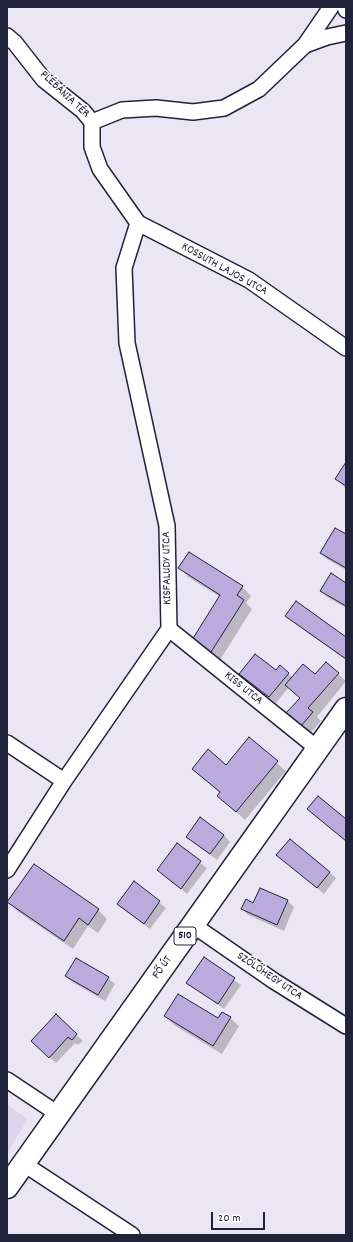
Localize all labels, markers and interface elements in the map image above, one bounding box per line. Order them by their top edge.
street label: PLÉBÁNIA TÉR [36,68,92,122]
street label: KOSSUTH LAJOS UTCA [178,240,270,300]
street label: KISFALUDY UTCA [160,531,176,605]
street label: KISS UTCA [221,669,265,709]
road number: 510 [174,927,196,945]
street label: SZŐLŐHEGY UTCA [233,950,305,1004]
street label: FŐ ÚT [150,954,176,982]
scale bar [213,1204,267,1230]
text: 20 m [218,1210,241,1227]

